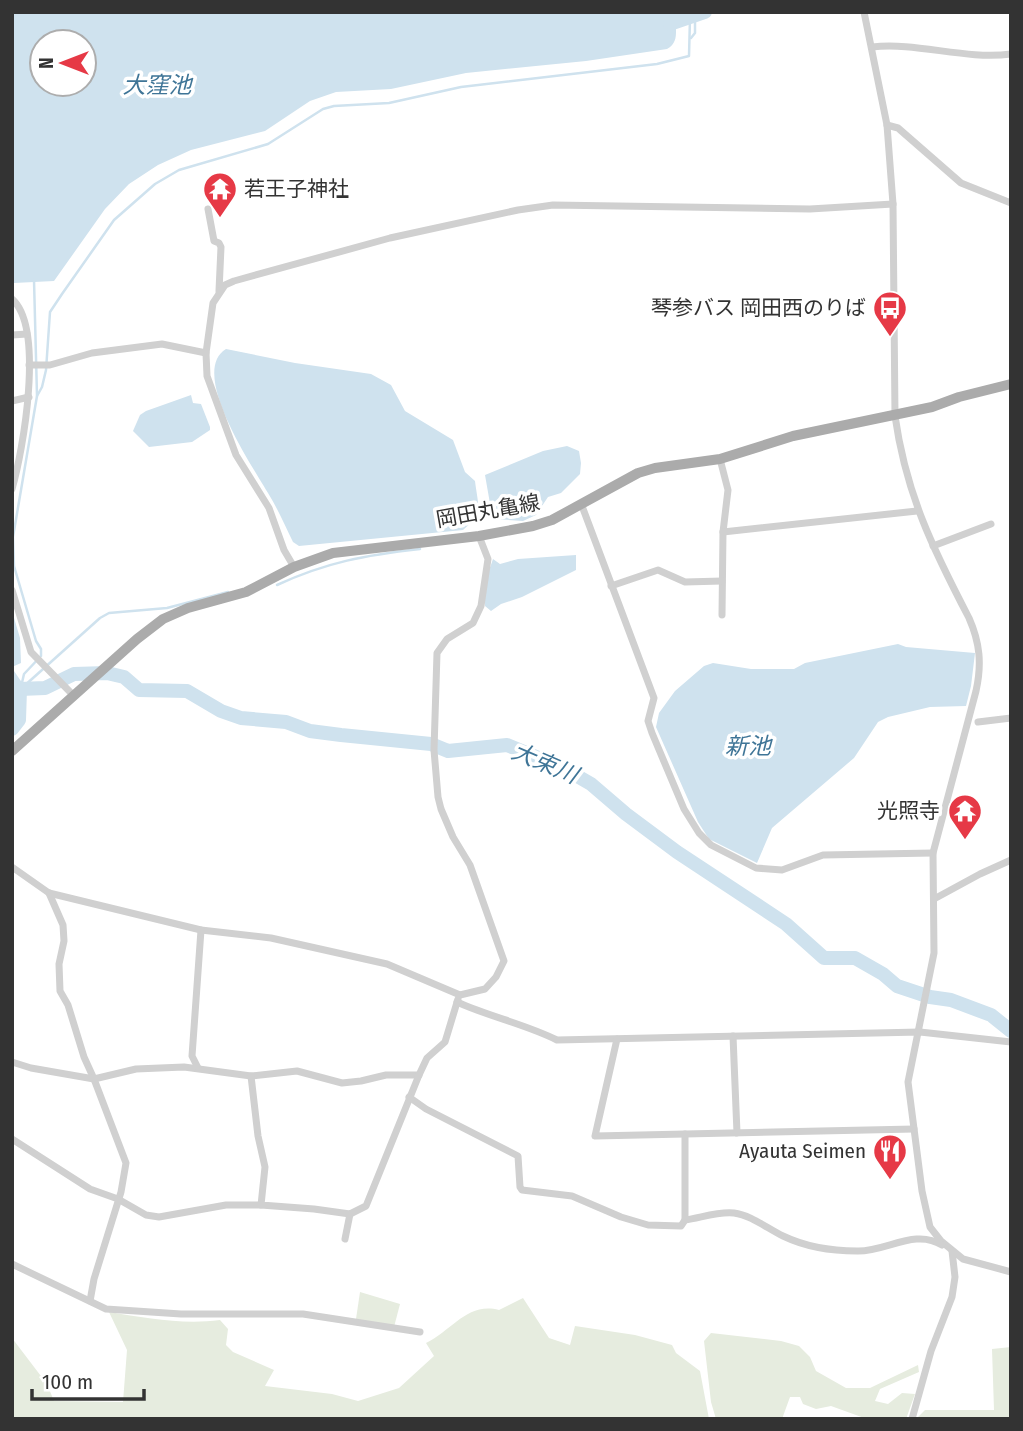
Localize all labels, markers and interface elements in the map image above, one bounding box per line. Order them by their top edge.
north arrow [28,28,98,98]
text: N [35,57,58,69]
water label: 大窪池 [123,71,194,99]
temple icon: 若王子神社 [201,170,239,219]
place label: 若王子神社 [244,176,349,202]
bus stop icon: 琴参バス 岡田西のりば [871,289,909,338]
place label: 琴参バス 岡田西のりば [651,295,866,321]
street label: 岡田丸亀線 [434,489,542,533]
water label: 新池 [725,732,773,760]
water label: 大束川 [508,737,585,791]
temple icon: 光照寺 [946,792,984,841]
place label: 光照寺 [877,798,940,824]
restaurant icon: Ayauta Seimen [871,1132,909,1181]
place label: Ayauta Seimen [739,1138,866,1164]
scale bar [32,1358,144,1402]
text: 100 m [42,1369,93,1395]

